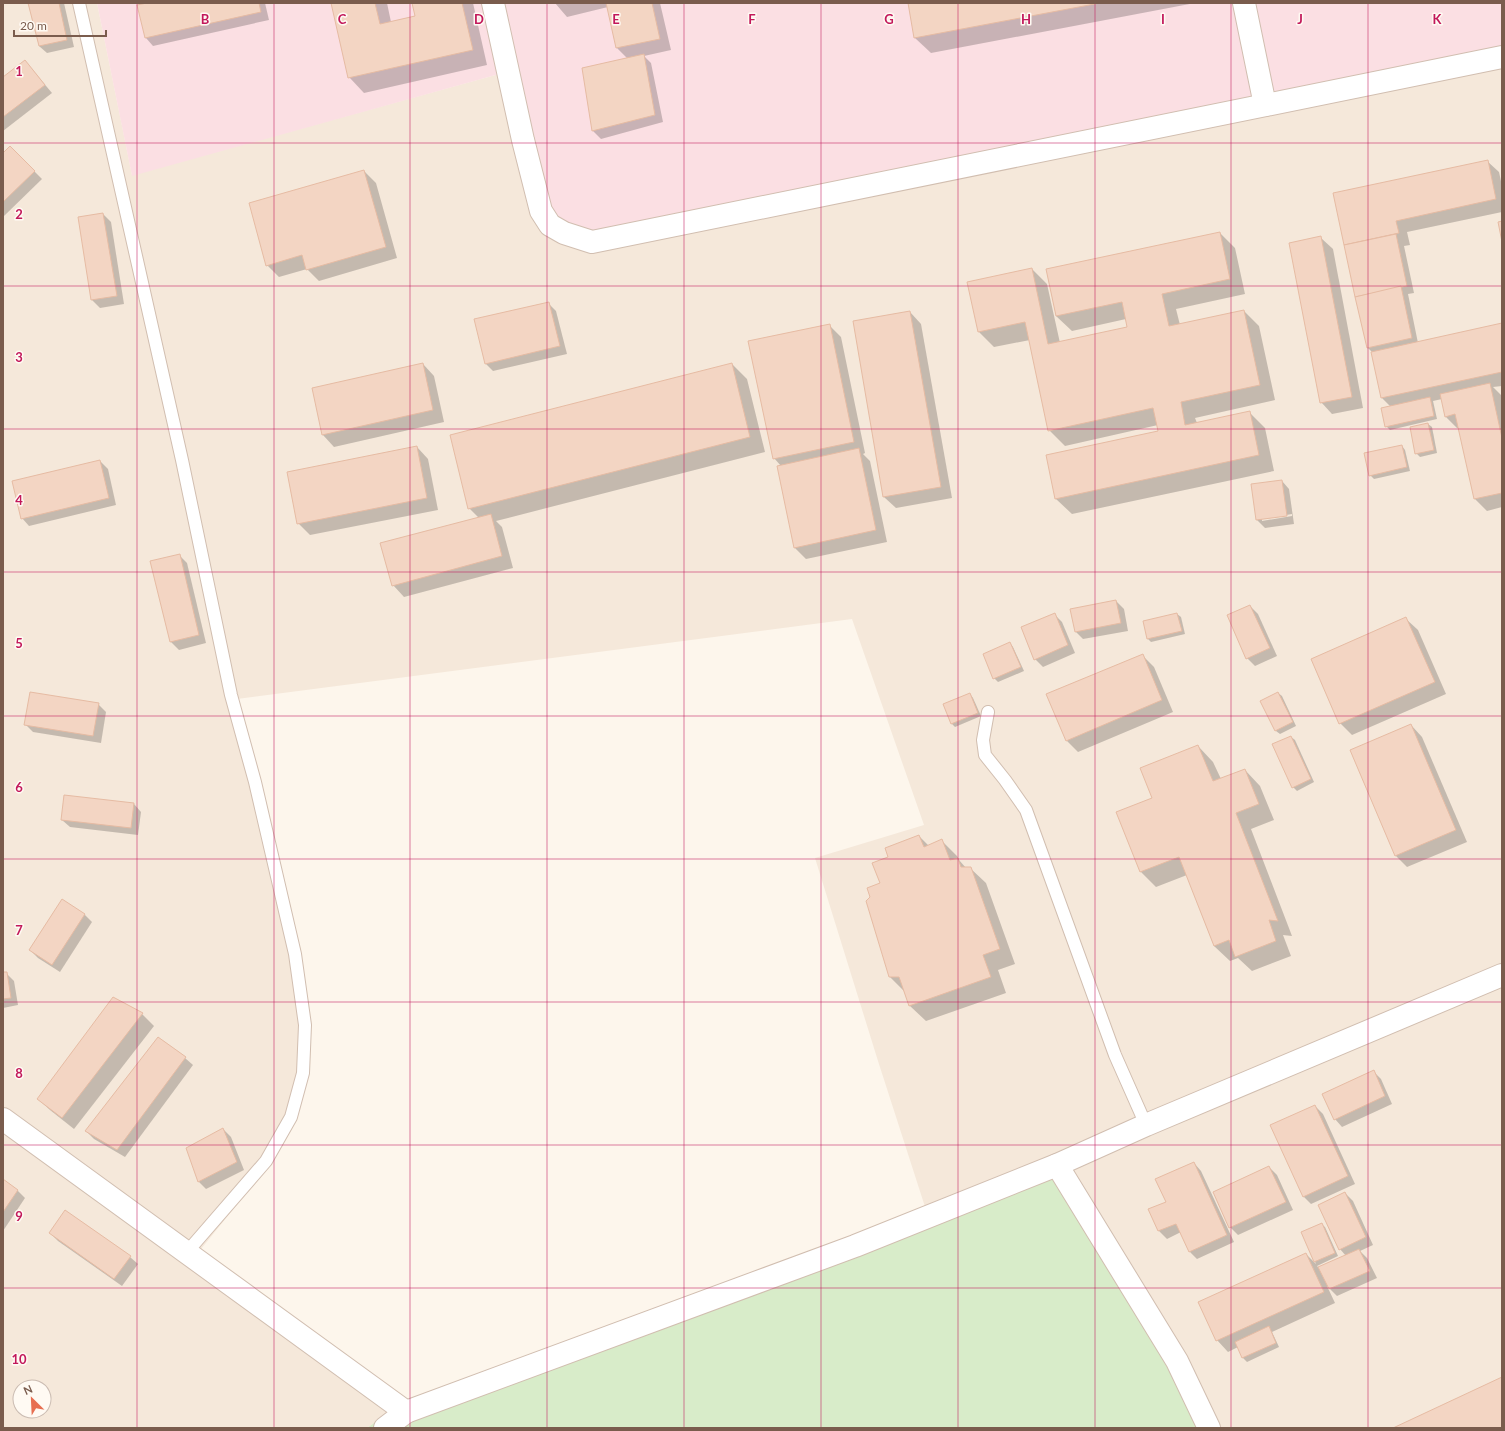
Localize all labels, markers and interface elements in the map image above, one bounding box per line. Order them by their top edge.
text: B [201,11,210,27]
text: C [338,11,347,27]
text: D [474,11,484,27]
text: E [612,11,620,27]
text: F [748,11,756,27]
text: G [884,11,894,27]
text: H [1021,11,1031,27]
text: I [1161,11,1165,27]
text: J [1297,11,1303,27]
text: K [1433,11,1443,27]
scale bar [14,12,106,38]
text: 20 m [20,18,47,33]
text: 1 [15,63,23,79]
text: 2 [15,206,23,222]
text: 3 [15,349,23,365]
text: 4 [15,492,23,508]
text: 5 [15,635,23,651]
text: 6 [15,779,23,795]
text: 7 [15,922,23,938]
text: 8 [15,1065,23,1081]
text: 9 [15,1208,23,1224]
text: 10 [11,1351,27,1367]
north arrow [12,1379,52,1419]
text: N [21,1382,34,1397]

